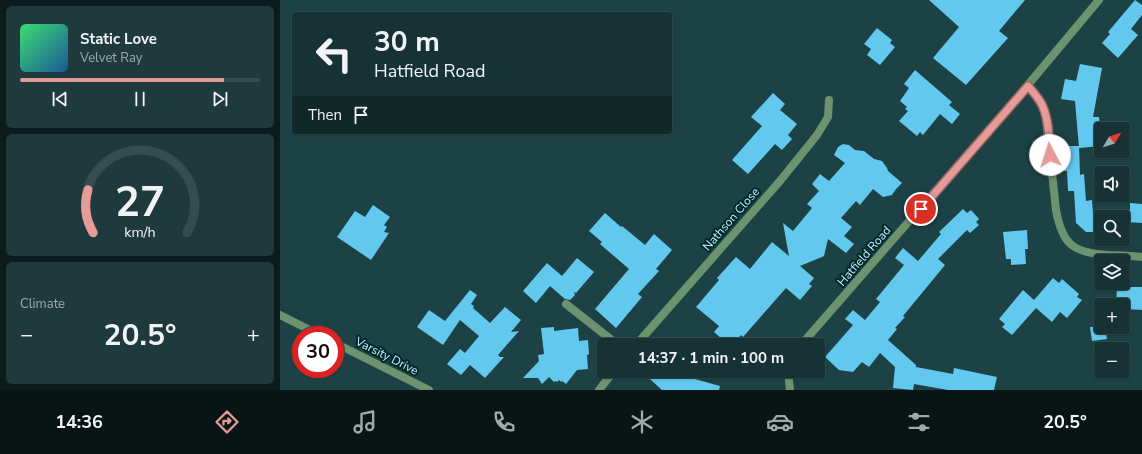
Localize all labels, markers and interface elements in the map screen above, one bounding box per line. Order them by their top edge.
text: 30 m [374,23,440,61]
icon: left [308,28,360,80]
text: Static Love [80,29,157,49]
text: Velvet Ray [80,49,142,67]
text: Hatfield Road [374,59,485,83]
icon: previous [49,88,71,110]
icon: pause [129,88,151,110]
icon: next [209,88,231,110]
icon: arrive [350,104,372,126]
text: Then [308,105,342,125]
north arrow [1094,122,1130,158]
map controls [1094,122,1130,378]
position arrow [1029,134,1071,176]
button: sound [1094,166,1130,202]
text: 27 [115,174,165,231]
street label: Nathson Close [699,184,763,254]
pin [904,192,938,226]
icon: arrive [910,198,932,220]
button: search [1094,210,1130,246]
text: km/h [124,223,156,242]
street label: Hatfield Road [834,223,894,289]
button: layers [1094,254,1130,290]
text: Climate [20,295,65,313]
button: + [1094,298,1130,334]
text: 20.5° [104,315,176,356]
text: − [20,320,33,350]
text: + [247,320,260,350]
speed limit sign: 30 [292,326,344,378]
street label: Varsity Drive [352,333,421,379]
button: − [1094,342,1130,378]
text: 14:37 · 1 min · 100 m [638,348,784,368]
icon: directions [213,408,241,436]
icon: music [351,408,379,436]
icon: phone [490,408,518,436]
icon: climate [628,408,656,436]
icon: car [766,408,794,436]
icon: filters [905,408,933,436]
text: 14:36 [55,410,103,434]
text: 20.5° [1043,410,1087,434]

